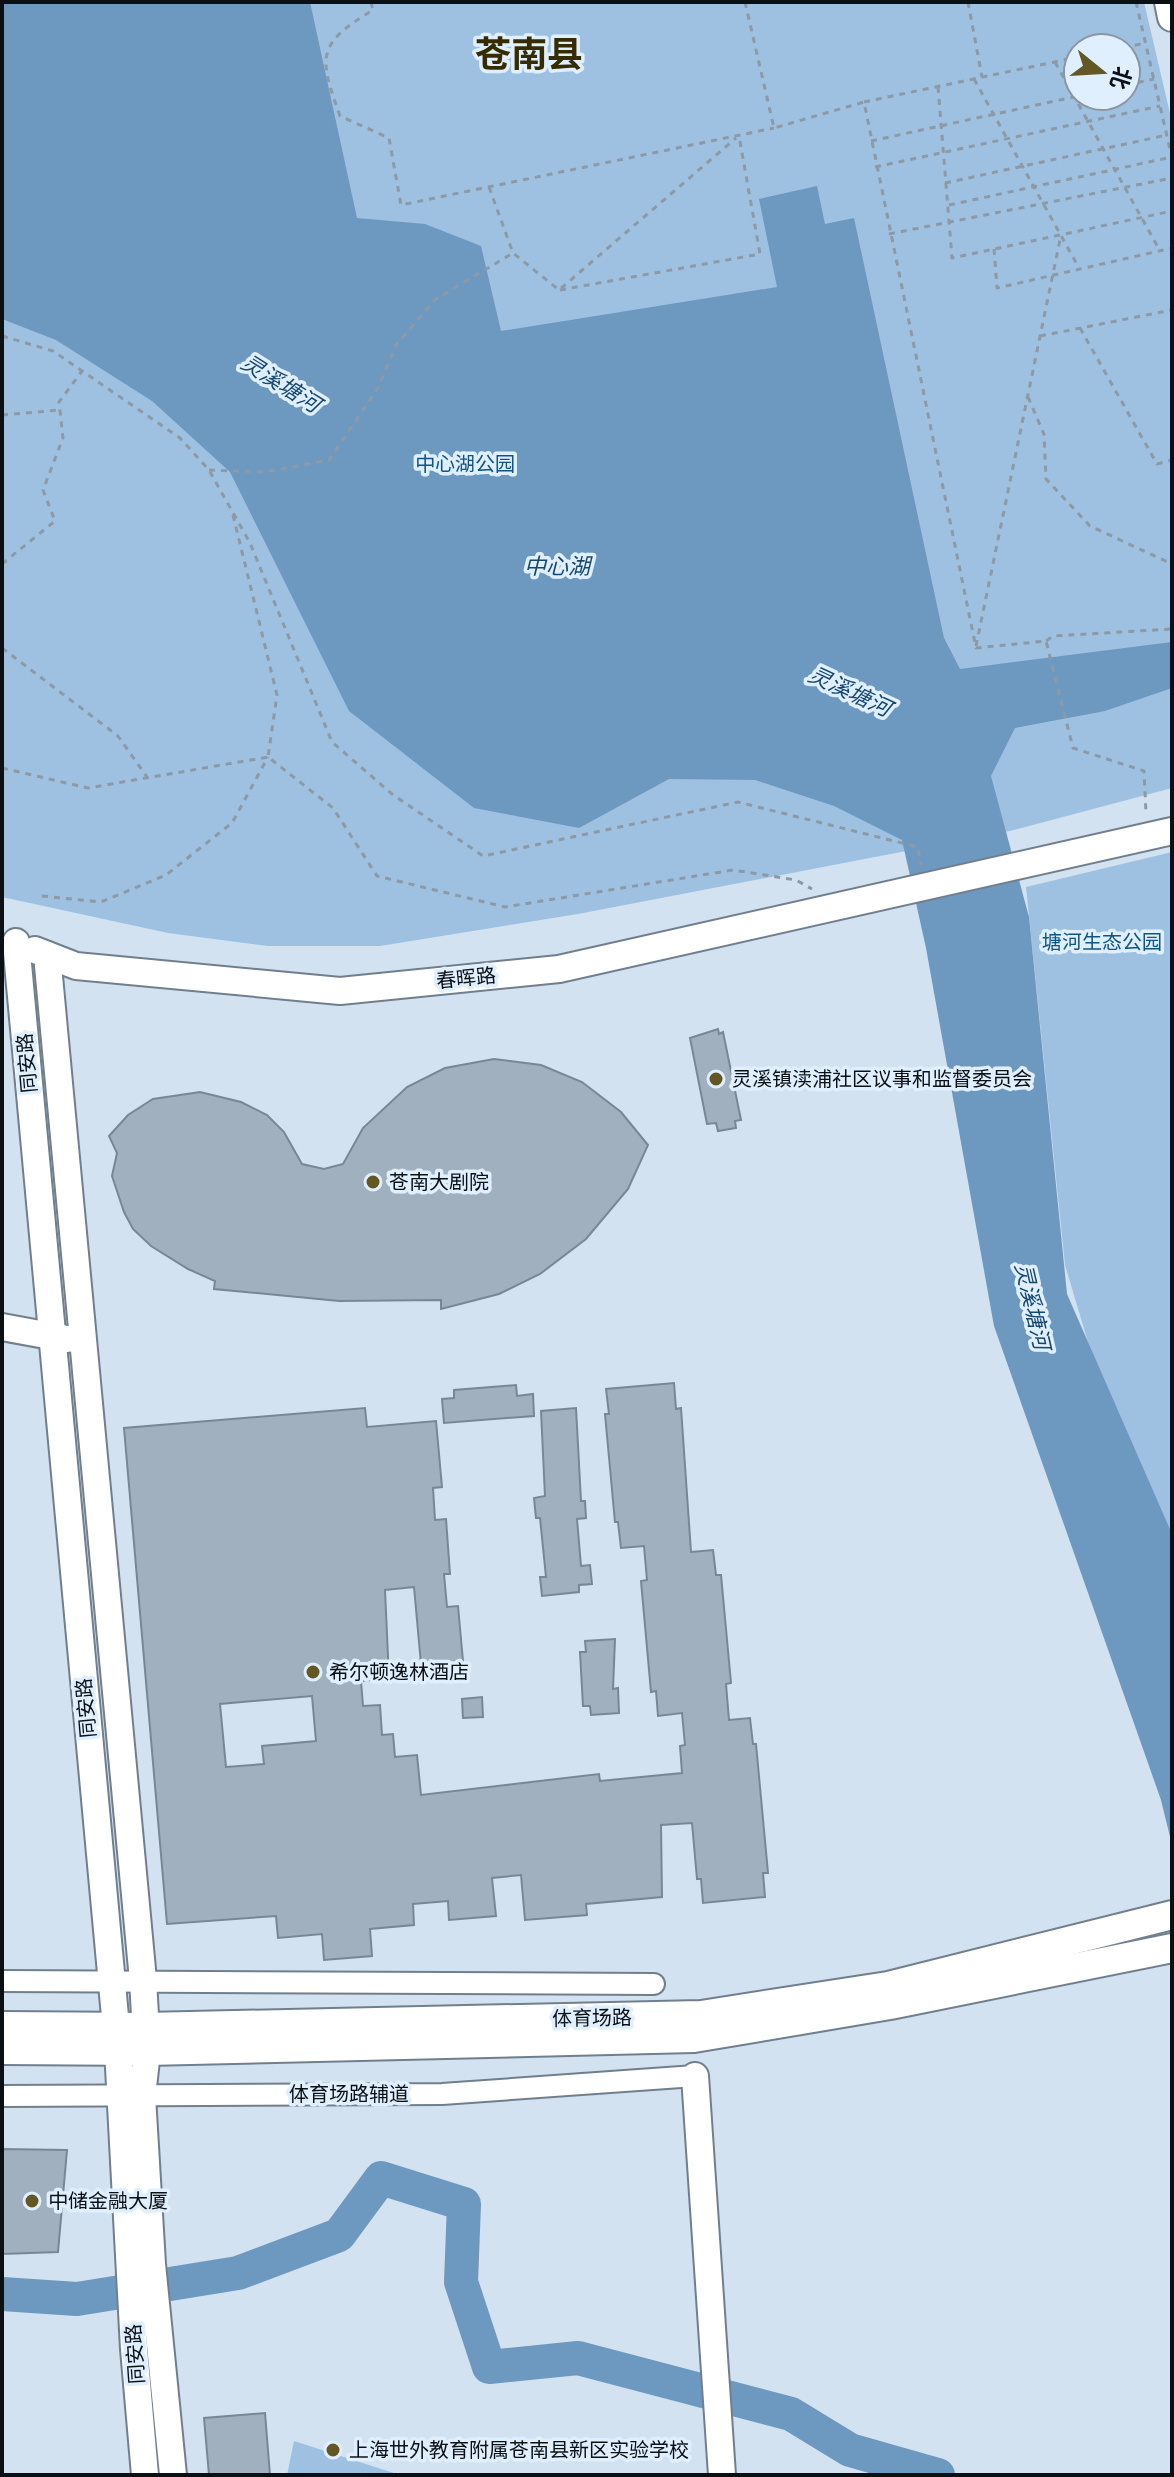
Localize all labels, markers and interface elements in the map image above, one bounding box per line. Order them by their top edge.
north arrow [1062,32,1142,112]
district label: 苍南县 [475,34,583,75]
text: 北 [1105,64,1136,92]
water label: 灵溪塘河 [237,350,328,419]
park label: 中心湖公园 [415,452,515,476]
water label: 中心湖 [524,554,593,579]
water label: 灵溪塘河 [805,662,899,723]
park label: 塘河生态公园 [1042,930,1162,954]
street label: 春晖路 [435,963,497,993]
street label: 同安路 [12,1032,42,1094]
place label: 灵溪镇渎浦社区议事和监督委员会 [732,1067,1032,1091]
marker: 灵溪镇渎浦社区议事和监督委员会 [707,1070,725,1088]
place label: 苍南大剧院 [389,1170,489,1194]
marker: 苍南大剧院 [364,1173,382,1191]
water label: 灵溪塘河 [1010,1260,1055,1356]
place label: 希尔顿逸林酒店 [329,1660,469,1684]
marker: 希尔顿逸林酒店 [304,1663,322,1681]
street label: 同安路 [71,1677,101,1739]
street label: 体育场路 [552,2005,632,2031]
street label: 体育场路辅道 [289,2082,409,2106]
place label: 中储金融大厦 [48,2189,168,2213]
marker: 中储金融大厦 [23,2192,41,2210]
street label: 同安路 [121,2323,149,2385]
place label: 上海世外教育附属苍南县新区实验学校 [349,2438,689,2462]
marker: 上海世外教育附属苍南县新区实验学校 [324,2441,342,2459]

